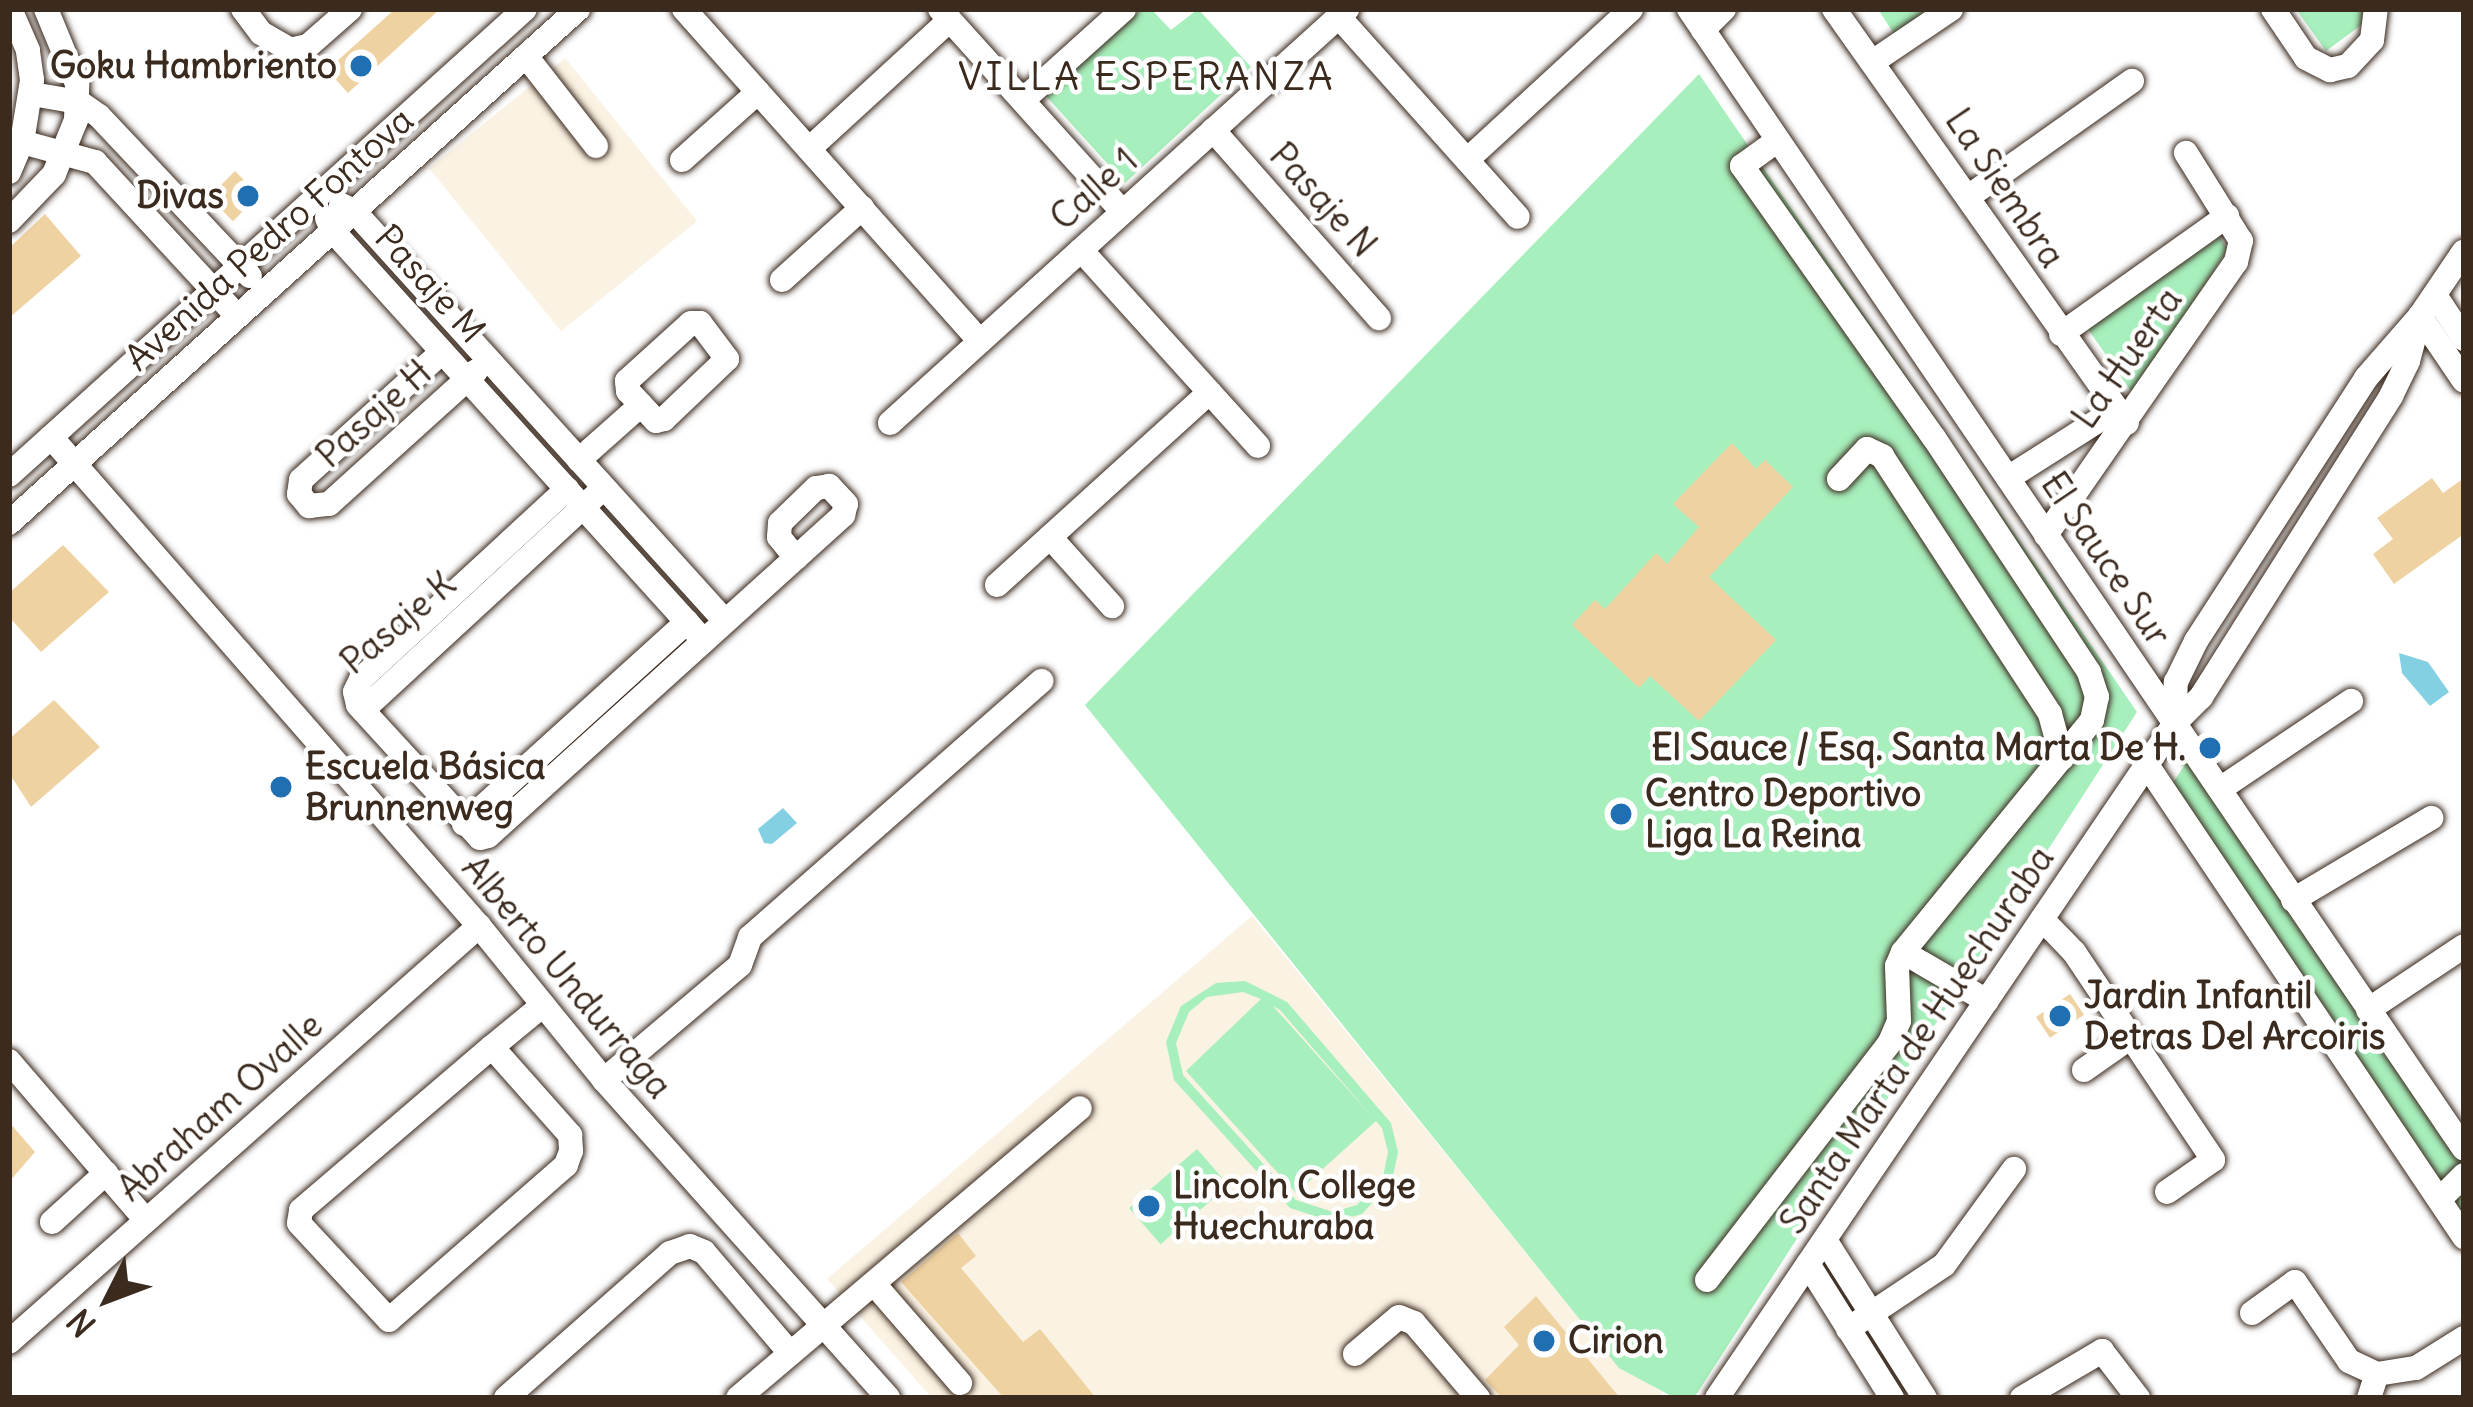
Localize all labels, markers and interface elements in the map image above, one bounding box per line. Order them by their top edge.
place label: Goku Hambriento [50,44,337,88]
marker: Goku Hambriento [348,53,374,79]
district label: VILLA ESPERANZA [958,54,1336,100]
street label: Avenida Pedro Fontova [116,98,422,380]
street label: La Siembra [1936,100,2074,276]
street label: Pasaje N [1260,134,1386,266]
street label: Calle 1 [1042,139,1146,239]
place label: Divas [136,174,224,218]
marker: Divas [235,183,261,209]
street label: Pasaje M [366,216,494,352]
street label: La Huerta [2063,279,2191,437]
street label: Pasaje H [307,351,441,477]
street label: El Sauce Sur [2032,464,2180,654]
street label: Pasaje K [332,563,464,683]
place label: El Sauce / Esq. Santa Marta De H. [1652,726,2186,770]
marker: El Sauce / Esq. Santa Marta De H. [2197,735,2223,761]
place label: Escuela Básica Brunnenweg [305,744,545,829]
place label: Centro Deportivo Liga La Reina [1645,771,1921,856]
marker: Escuela Básica Brunnenweg [268,774,294,800]
marker: Centro Deportivo Liga La Reina [1608,801,1634,827]
street label: Santa Marta de Huechuraba [1771,838,2063,1242]
street label: Alberto Undurraga [453,847,681,1107]
place label: Jardin Infantil Detras Del Arcoiris [2084,973,2385,1058]
marker: Jardin Infantil Detras Del Arcoiris [2047,1003,2073,1029]
street label: Abraham Ovalle [109,1004,331,1210]
place label: Lincoln College Huechuraba [1173,1163,1416,1248]
marker: Lincoln College Huechuraba [1136,1193,1162,1219]
north arrow [48,1239,168,1359]
text: N [58,1301,104,1346]
place label: Cirion [1568,1319,1664,1363]
marker: Cirion [1531,1328,1557,1354]

